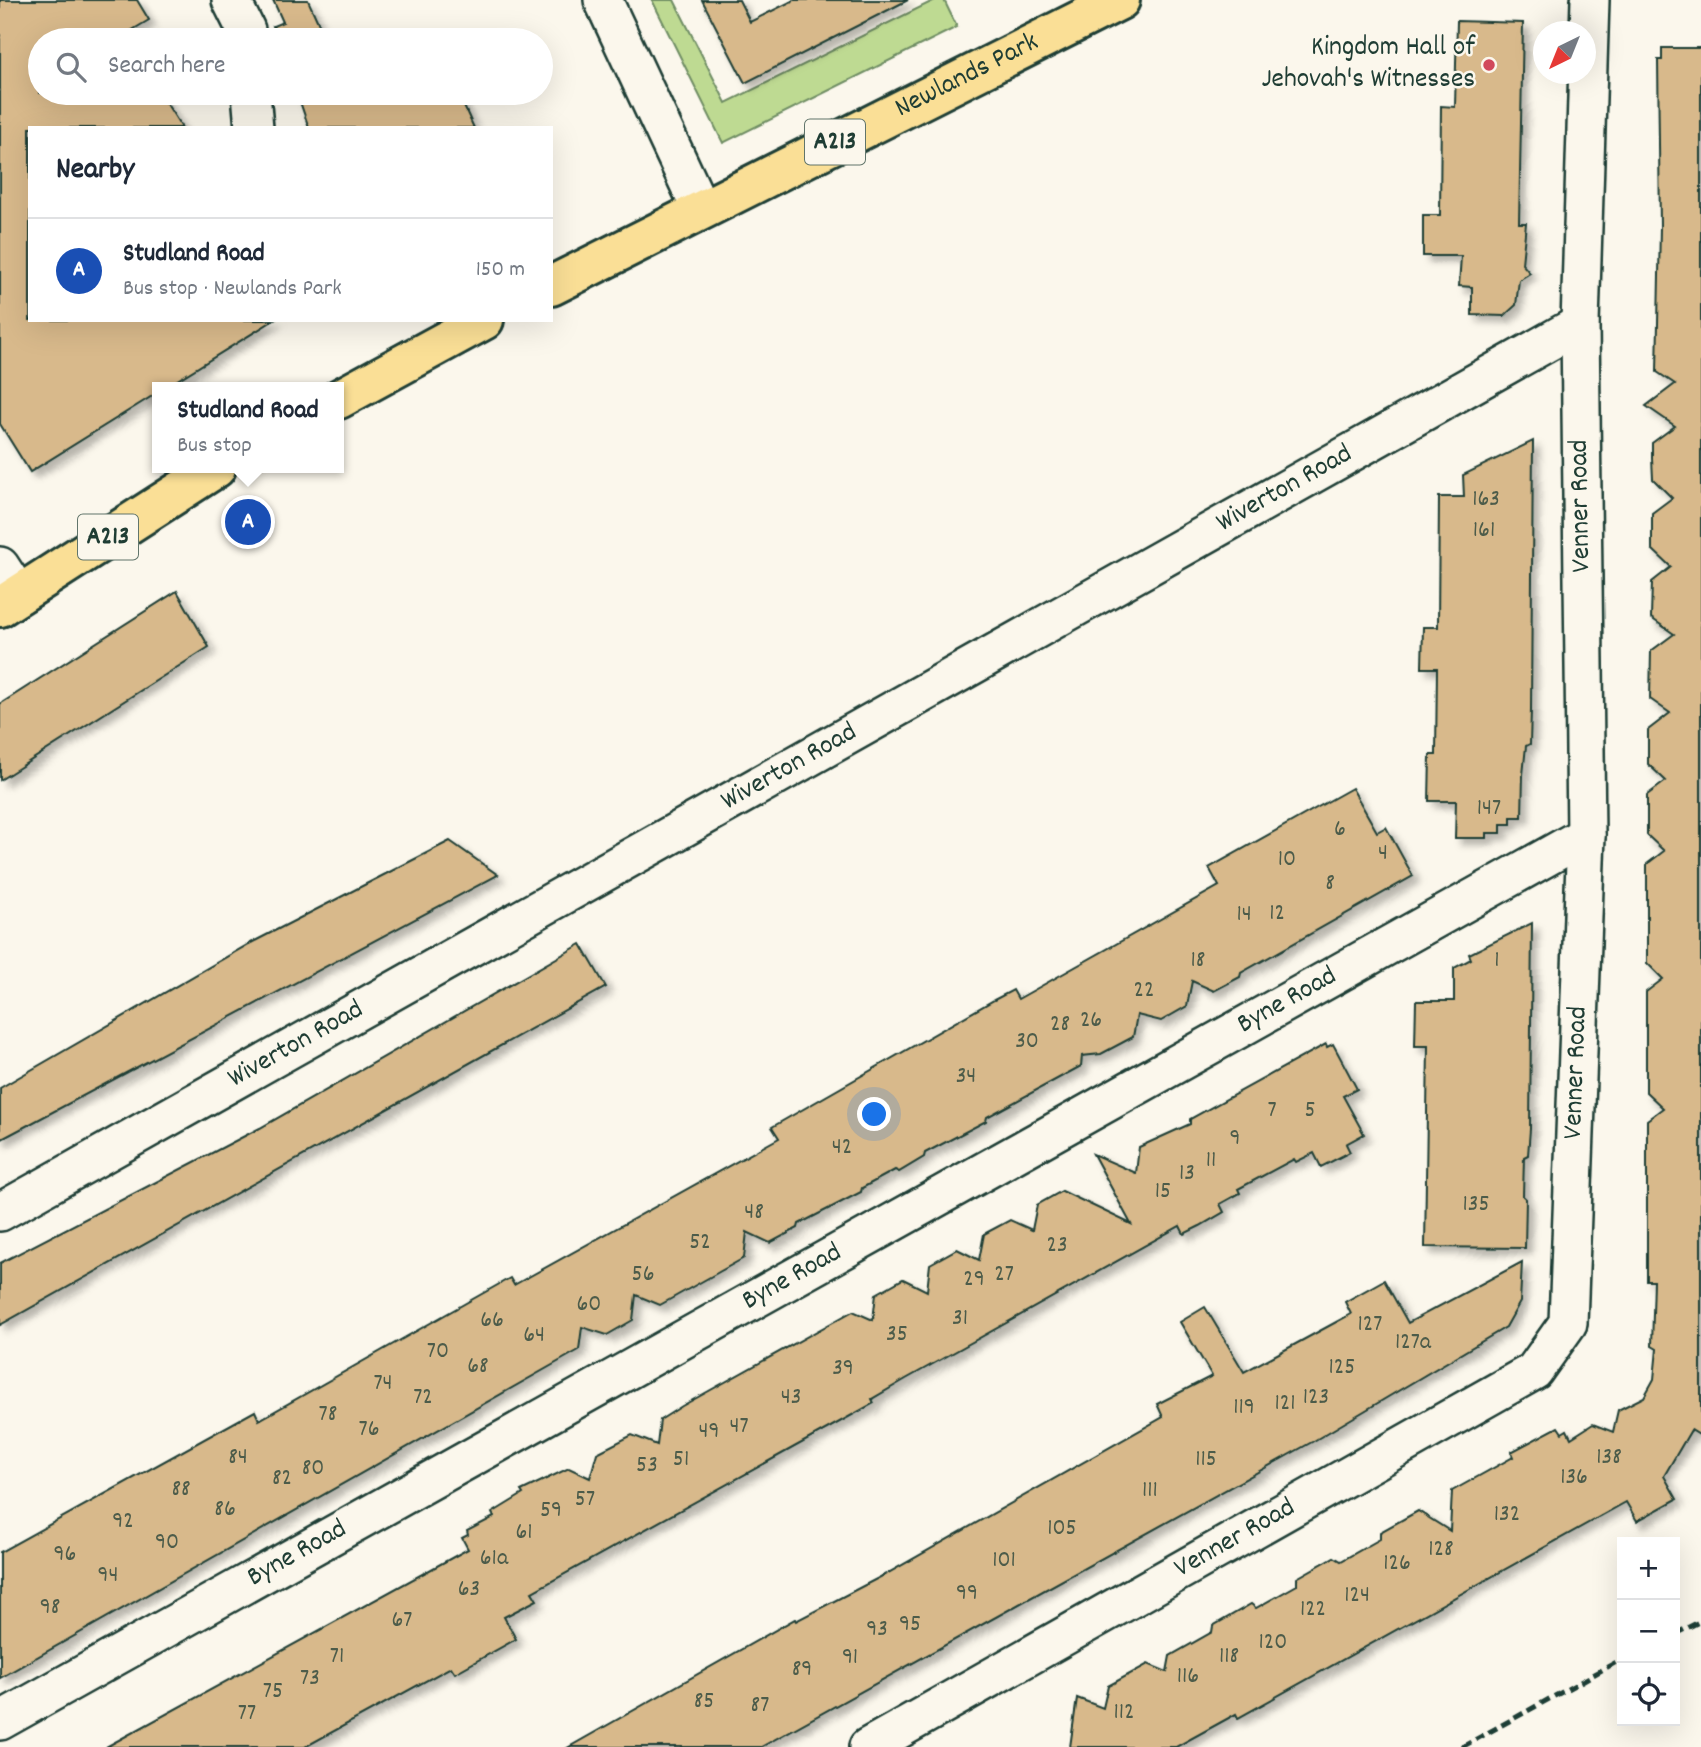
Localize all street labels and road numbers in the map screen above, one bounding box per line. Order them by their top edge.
street label: Newlands Park [889,24,1046,130]
road number: A213 [805,119,865,164]
street label: Wiverton Road [1210,436,1360,544]
street label: Venner Road [1561,439,1603,573]
road number: A213 [78,514,138,559]
street label: Wiverton Road [715,714,865,822]
street label: Byne Road [1230,958,1345,1046]
street label: Wiverton Road [221,991,372,1100]
street label: Venner Road [1555,1006,1600,1140]
street label: Byne Road [735,1234,850,1322]
street label: Venner Road [1168,1489,1303,1590]
street label: Byne Road [240,1511,355,1599]

